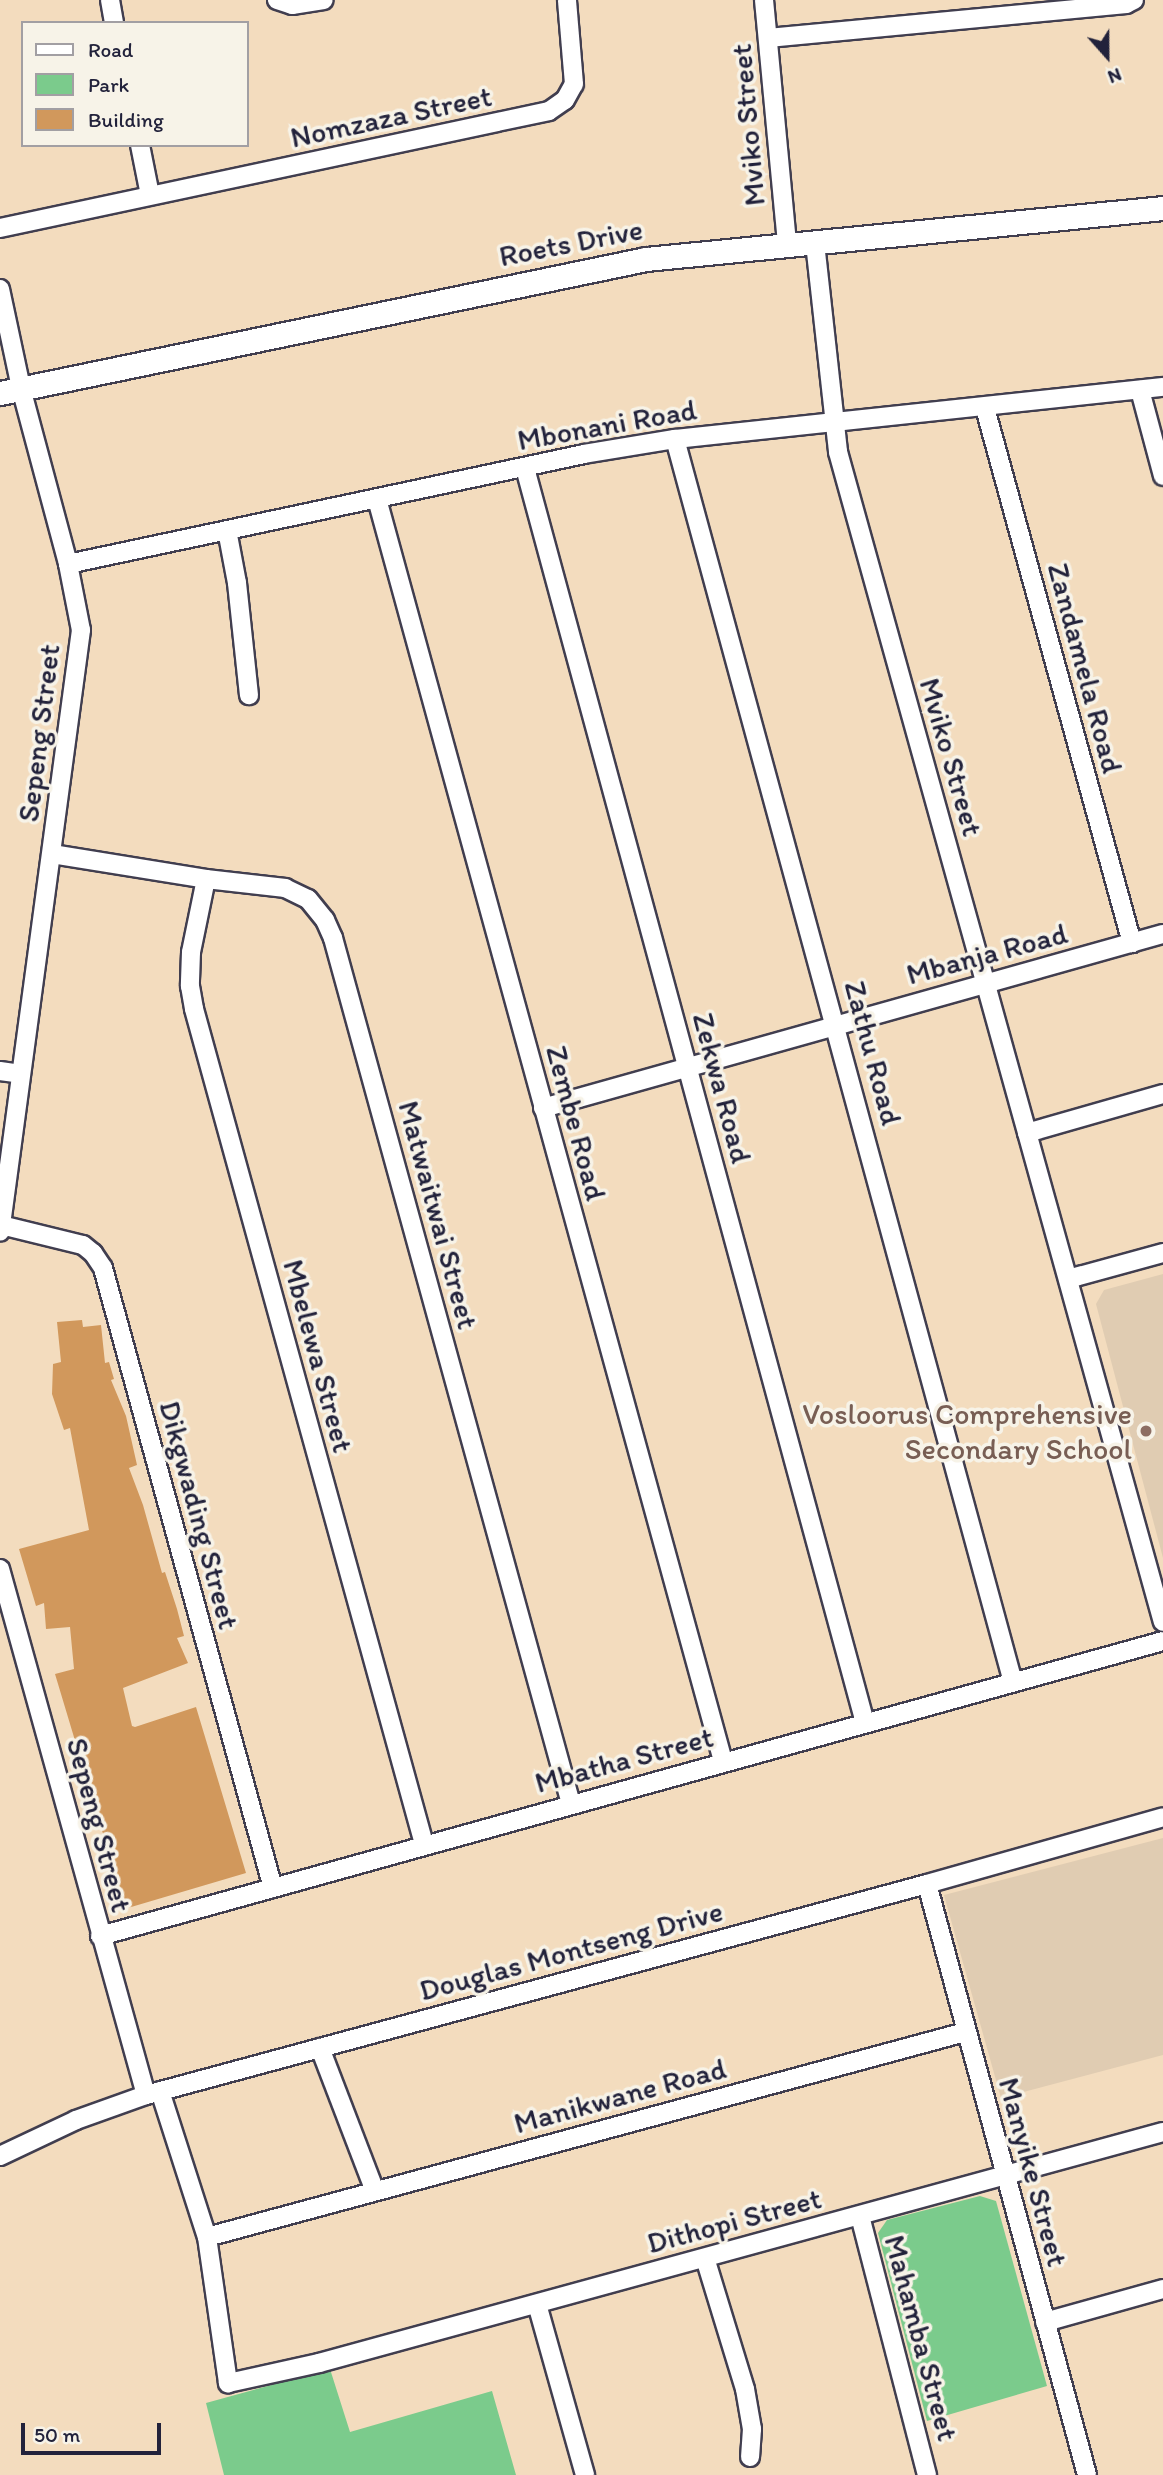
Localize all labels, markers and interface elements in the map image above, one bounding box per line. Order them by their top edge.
legend [21,21,248,147]
north arrow [1072,21,1142,91]
text: Road [88,37,133,62]
street label: Mviko Street [723,43,773,207]
text: N [1105,63,1125,89]
text: Park [88,72,129,97]
street label: Nomzaza Street [287,78,495,156]
text: Building [88,107,164,132]
street label: Roets Drive [496,211,646,275]
street label: Mbonani Road [515,392,699,458]
street label: Zandamela Road [1040,559,1130,777]
street label: Sepeng Street [10,642,68,824]
street label: Mviko Street [911,674,991,840]
street label: Mbanja Road [903,915,1071,993]
street label: Zathu Road [837,977,909,1129]
street label: Zekwa Road [685,1009,759,1167]
street label: Zembe Road [538,1042,614,1204]
street label: Matwaitwai Street [390,1097,486,1333]
street label: Mbelewa Street [275,1256,361,1456]
place label: Vosloorus Comprehensive Secondary School [803,1396,1132,1466]
street label: Dikgwading Street [151,1397,247,1633]
marker: Vosloorus Comprehensive Secondary School [1138,1423,1154,1439]
street label: Mbatha Street [531,1719,717,1801]
street label: Sepeng Street [58,1734,140,1916]
street label: Douglas Montseng Drive [415,1893,727,2009]
street label: Manikwane Road [510,2050,730,2142]
street label: Manyike Street [991,2074,1075,2270]
street label: Dithopi Street [643,2180,825,2262]
street label: Mahamba Street [876,2231,966,2445]
scale bar [24,2408,164,2452]
text: 50 m [34,2422,80,2447]

